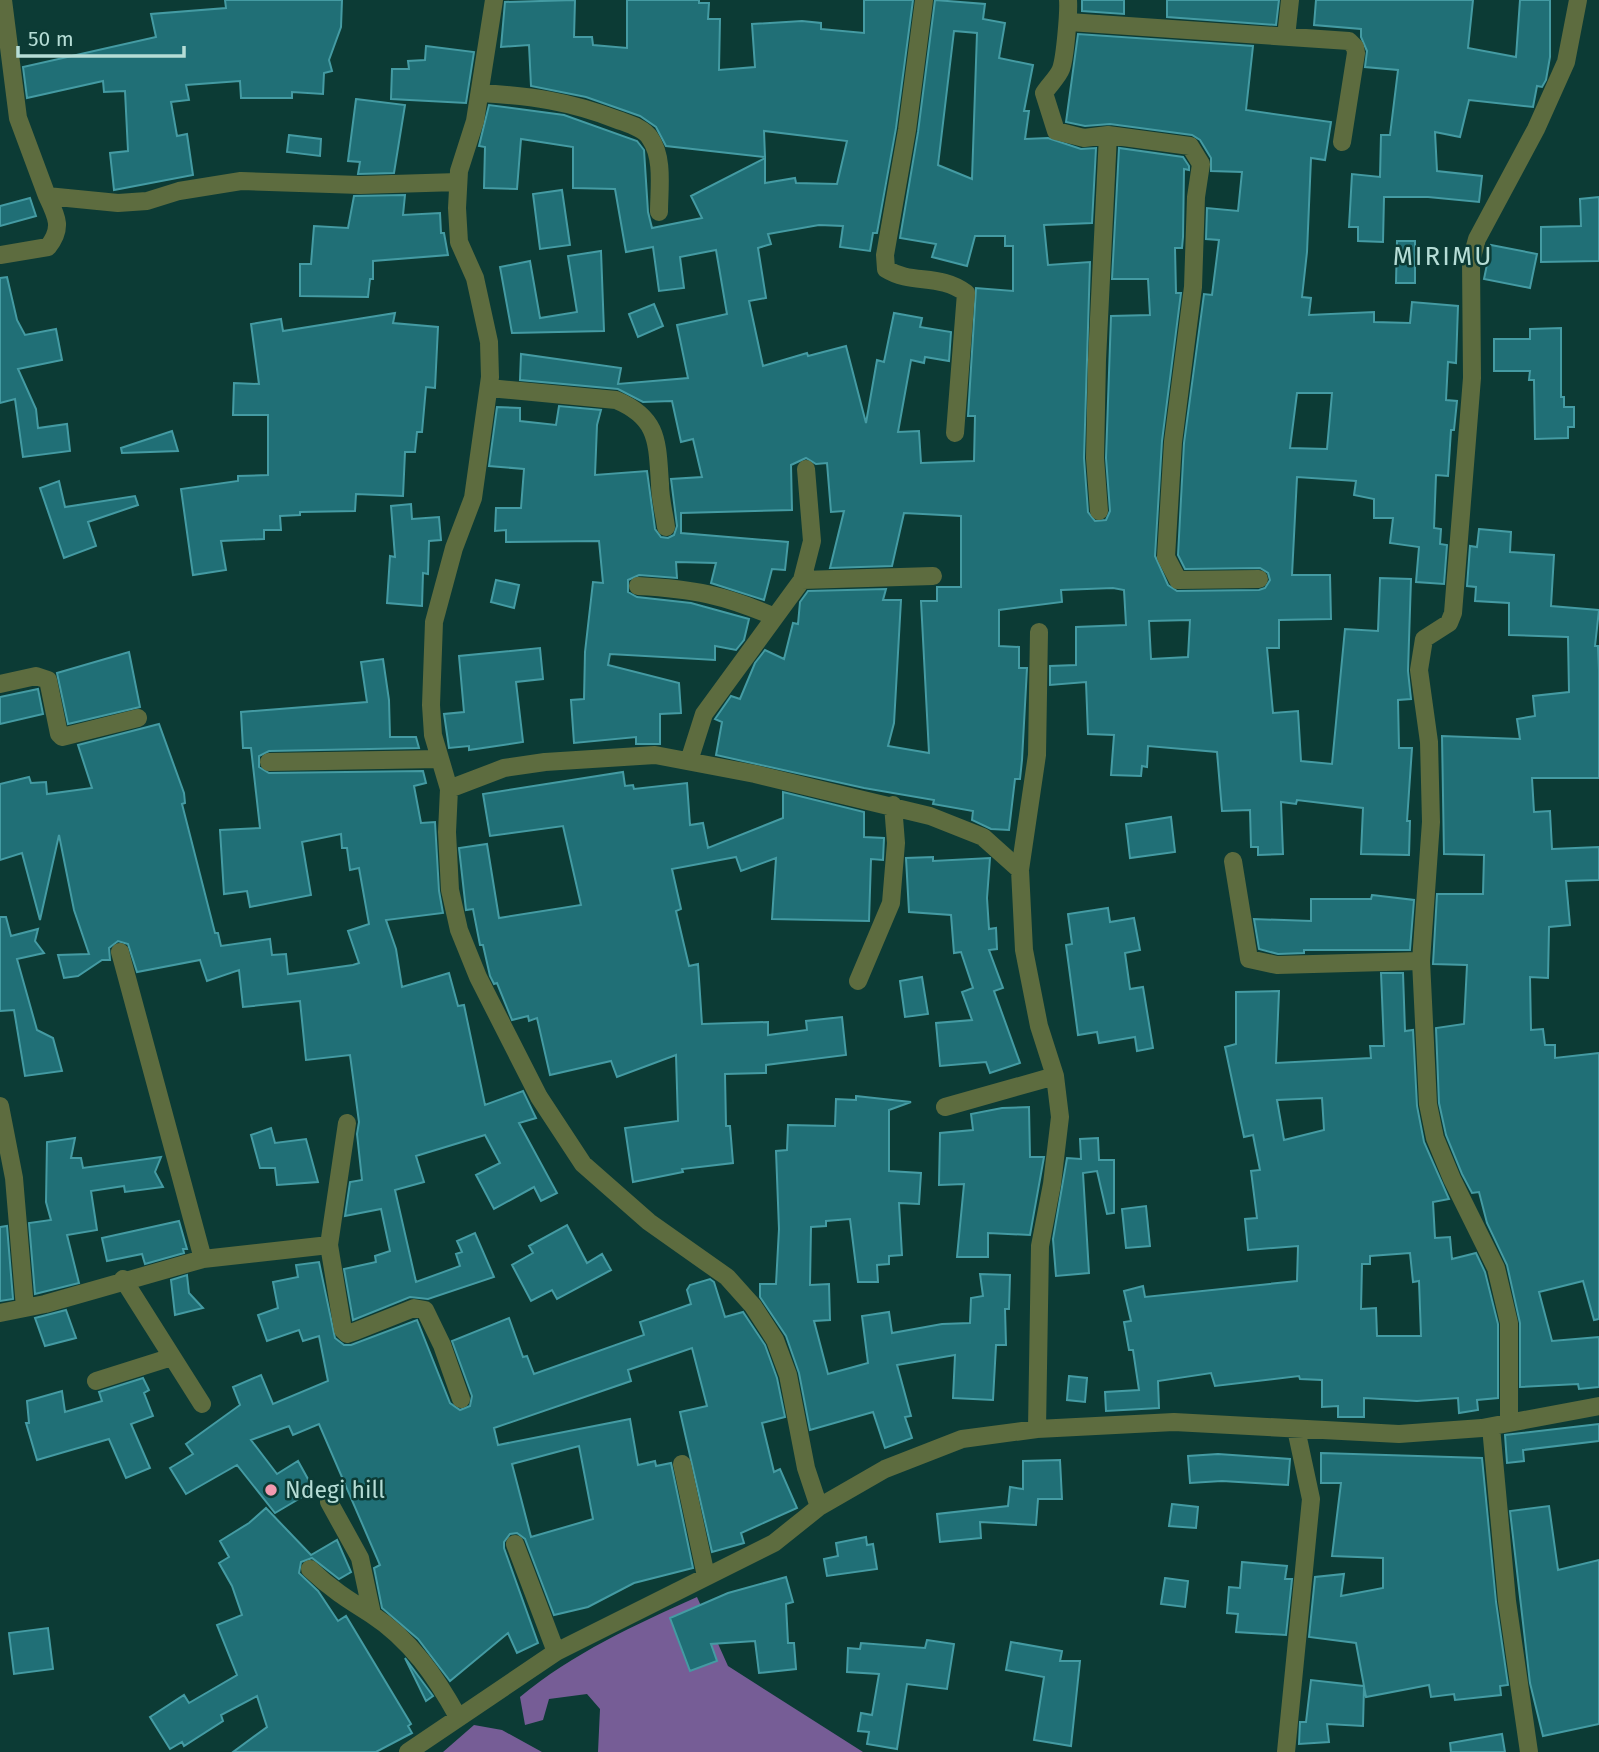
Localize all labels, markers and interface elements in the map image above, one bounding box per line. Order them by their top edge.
scale bar [18,14,184,58]
text: 50 m [28,26,74,52]
district label: MIRIMU [1393,241,1493,272]
place label: Ndegi hill [285,1476,385,1504]
marker: Ndegi hill [263,1482,279,1498]

